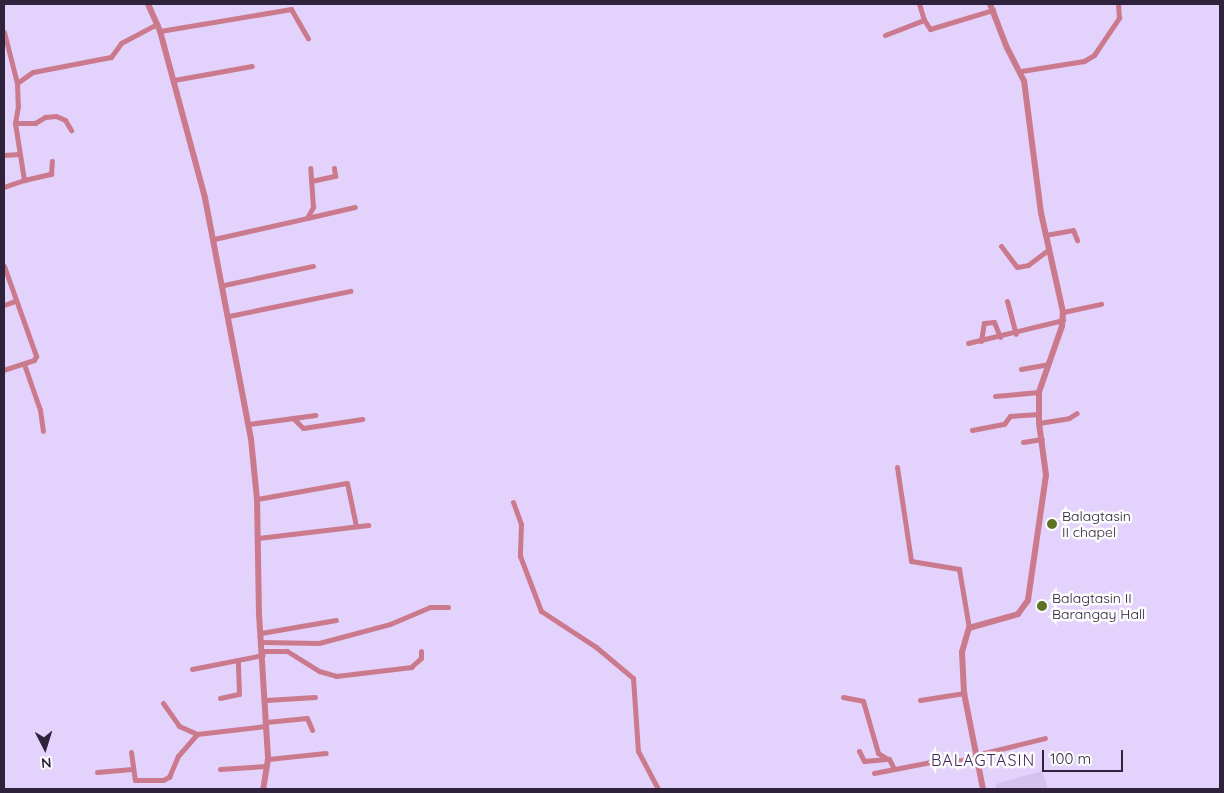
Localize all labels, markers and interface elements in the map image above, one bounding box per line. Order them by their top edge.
place label: Balagtasin II chapel [1062,508,1131,540]
marker: Balagtasin II chapel [1046,518,1058,530]
place label: Balagtasin II Barangay Hall [1052,590,1145,622]
marker: Balagtasin II Barangay Hall [1036,600,1048,612]
north arrow [20,723,70,773]
scale bar [1044,740,1125,772]
text: 100 m [1050,749,1091,768]
district label: BALAGTASIN [930,750,1036,770]
text: N [40,754,52,772]

